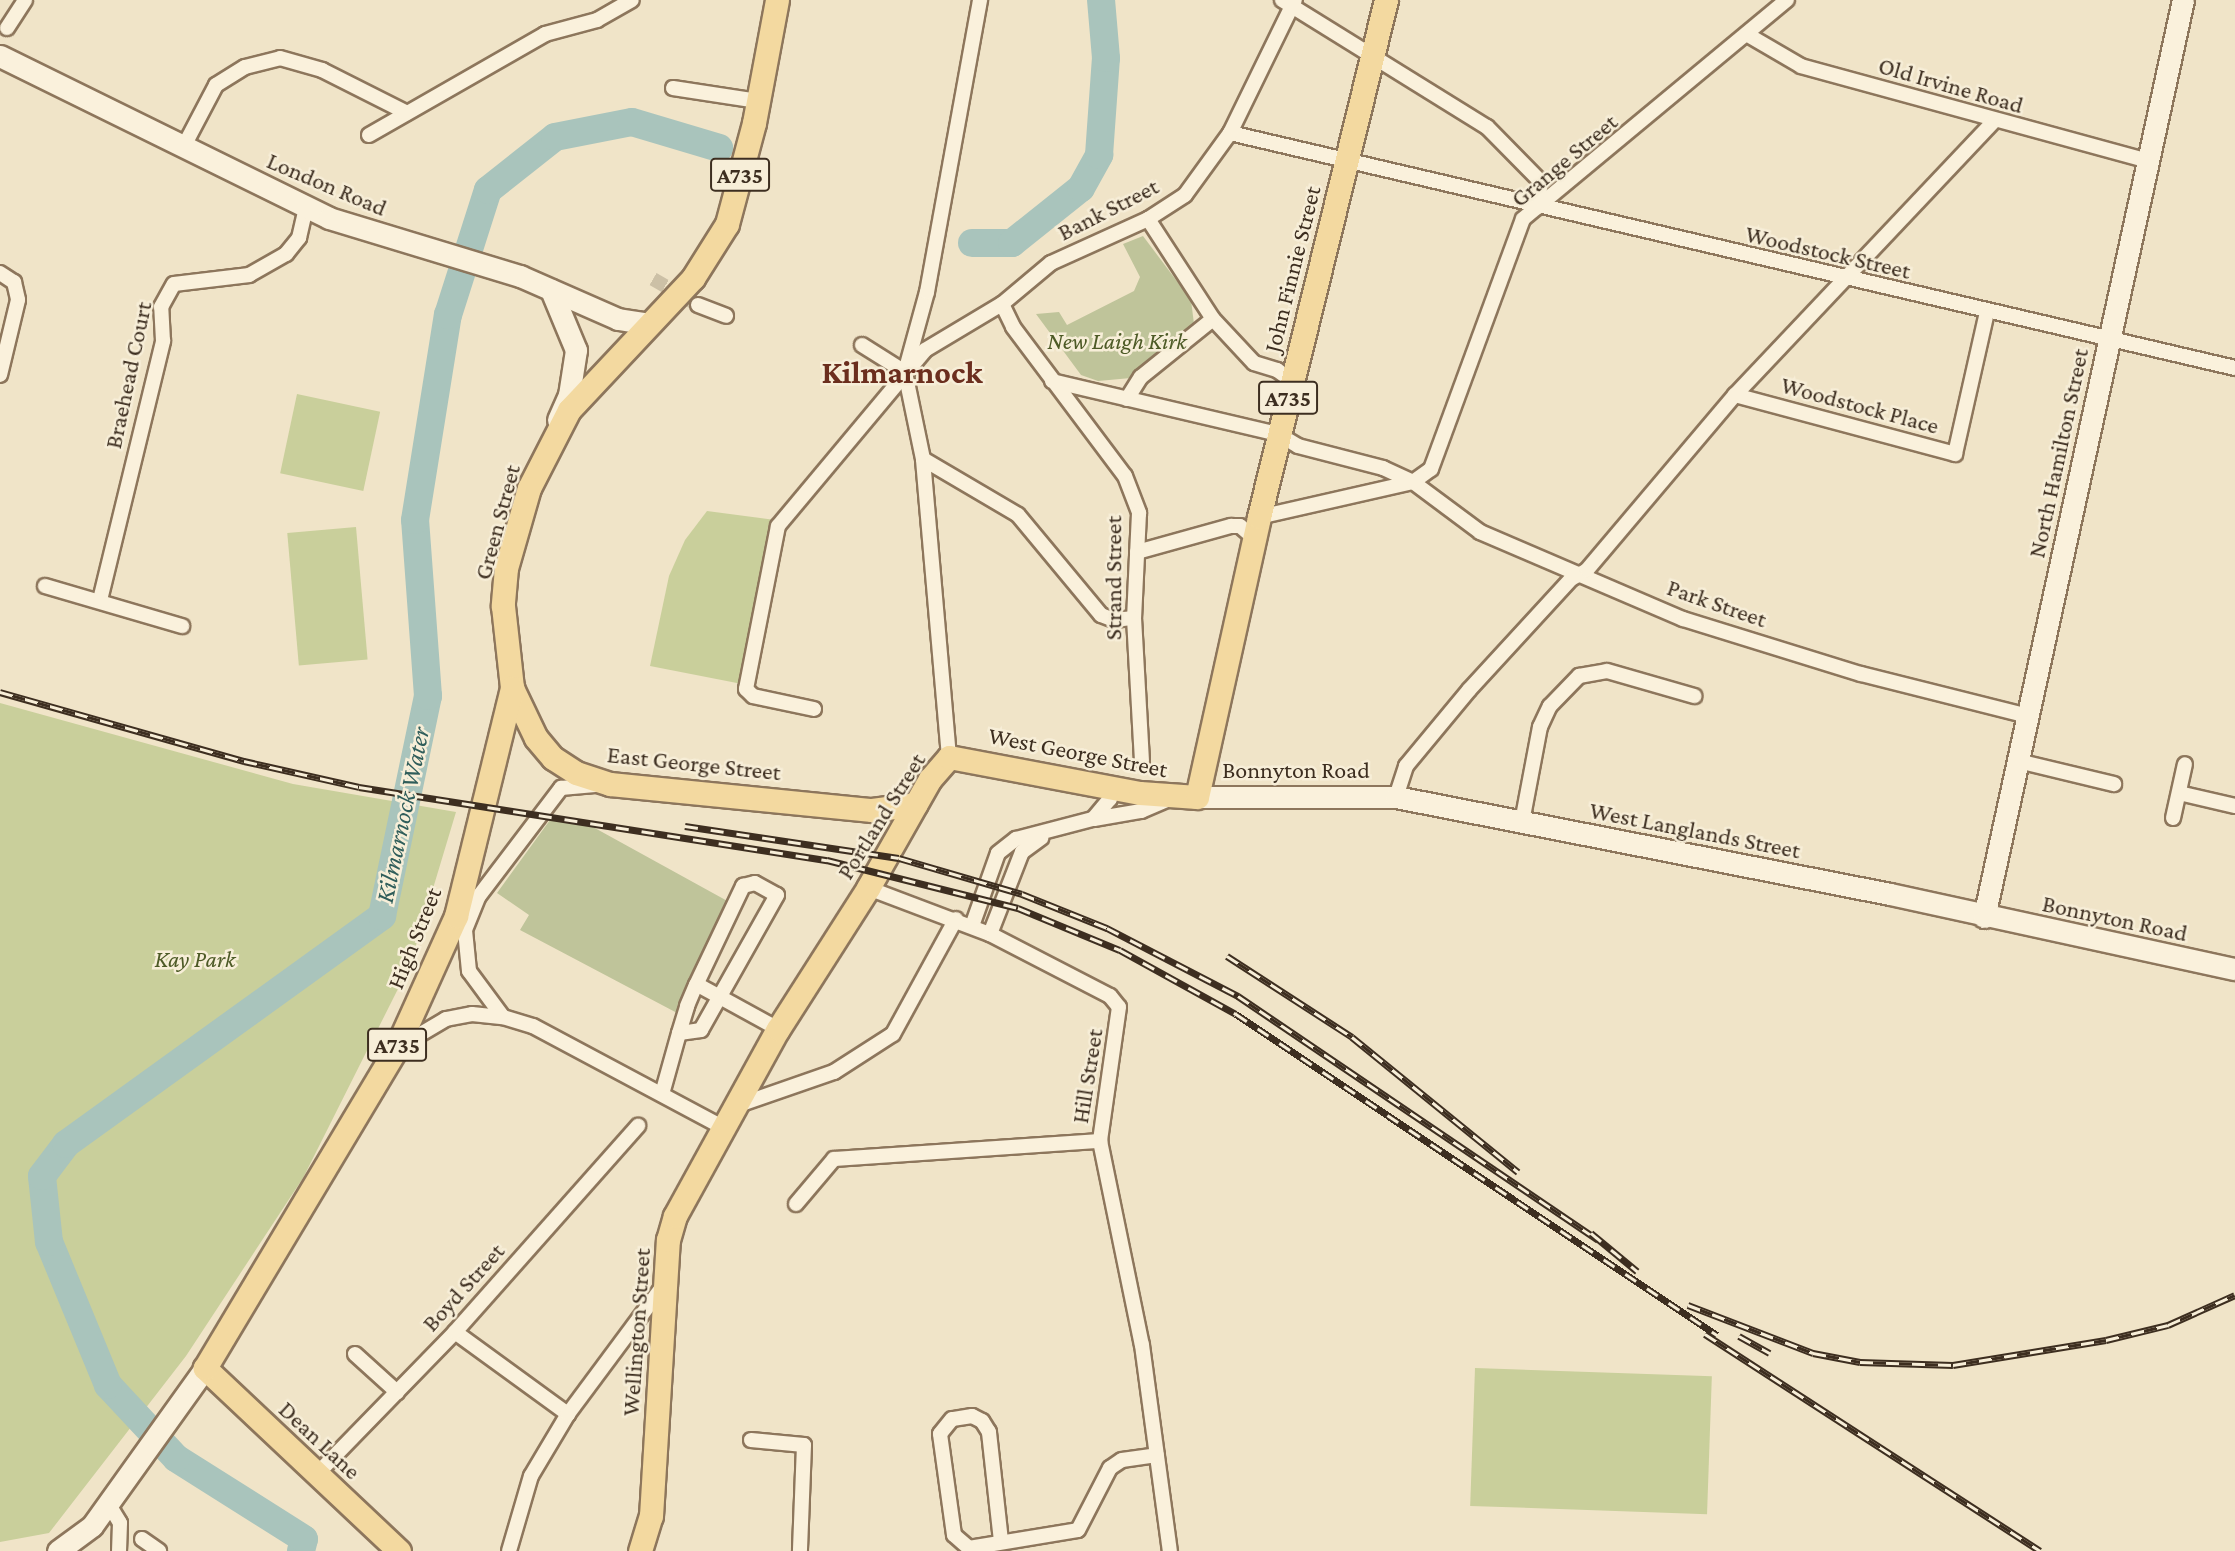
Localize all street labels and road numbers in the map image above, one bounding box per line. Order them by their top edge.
street label: Old Irvine Road [1875,51,2027,119]
street label: Grange Street [1505,107,1623,213]
street label: London Road [263,146,391,222]
road number: A735 [708,156,772,194]
street label: Bank Street [1053,171,1163,247]
street label: John Finnie Street [1257,183,1327,355]
street label: Woodstock Street [1743,219,1913,285]
street label: Braehead Court [98,299,158,451]
street label: North Hamilton Street [2022,346,2094,560]
street label: Woodstock Place [1778,370,1942,440]
road number: A735 [1256,378,1320,418]
street label: Green Street [468,461,526,583]
street label: Strand Street [1099,516,1127,640]
street label: Park Street [1663,573,1771,633]
street label: West George Street [986,721,1170,783]
street label: East George Street [606,740,782,786]
street label: Portland Street [831,747,931,885]
street label: Bonnyton Road [1222,756,1370,784]
street label: West Langlands Street [1587,795,1803,865]
street label: High Street [381,883,447,993]
street label: Bonnyton Road [2040,889,2190,947]
road number: A735 [366,1026,428,1064]
street label: Hill Street [1065,1027,1109,1125]
street label: Boyd Street [416,1237,510,1337]
street label: Wellington Street [616,1247,656,1417]
street label: Dean Lane [273,1395,367,1485]

